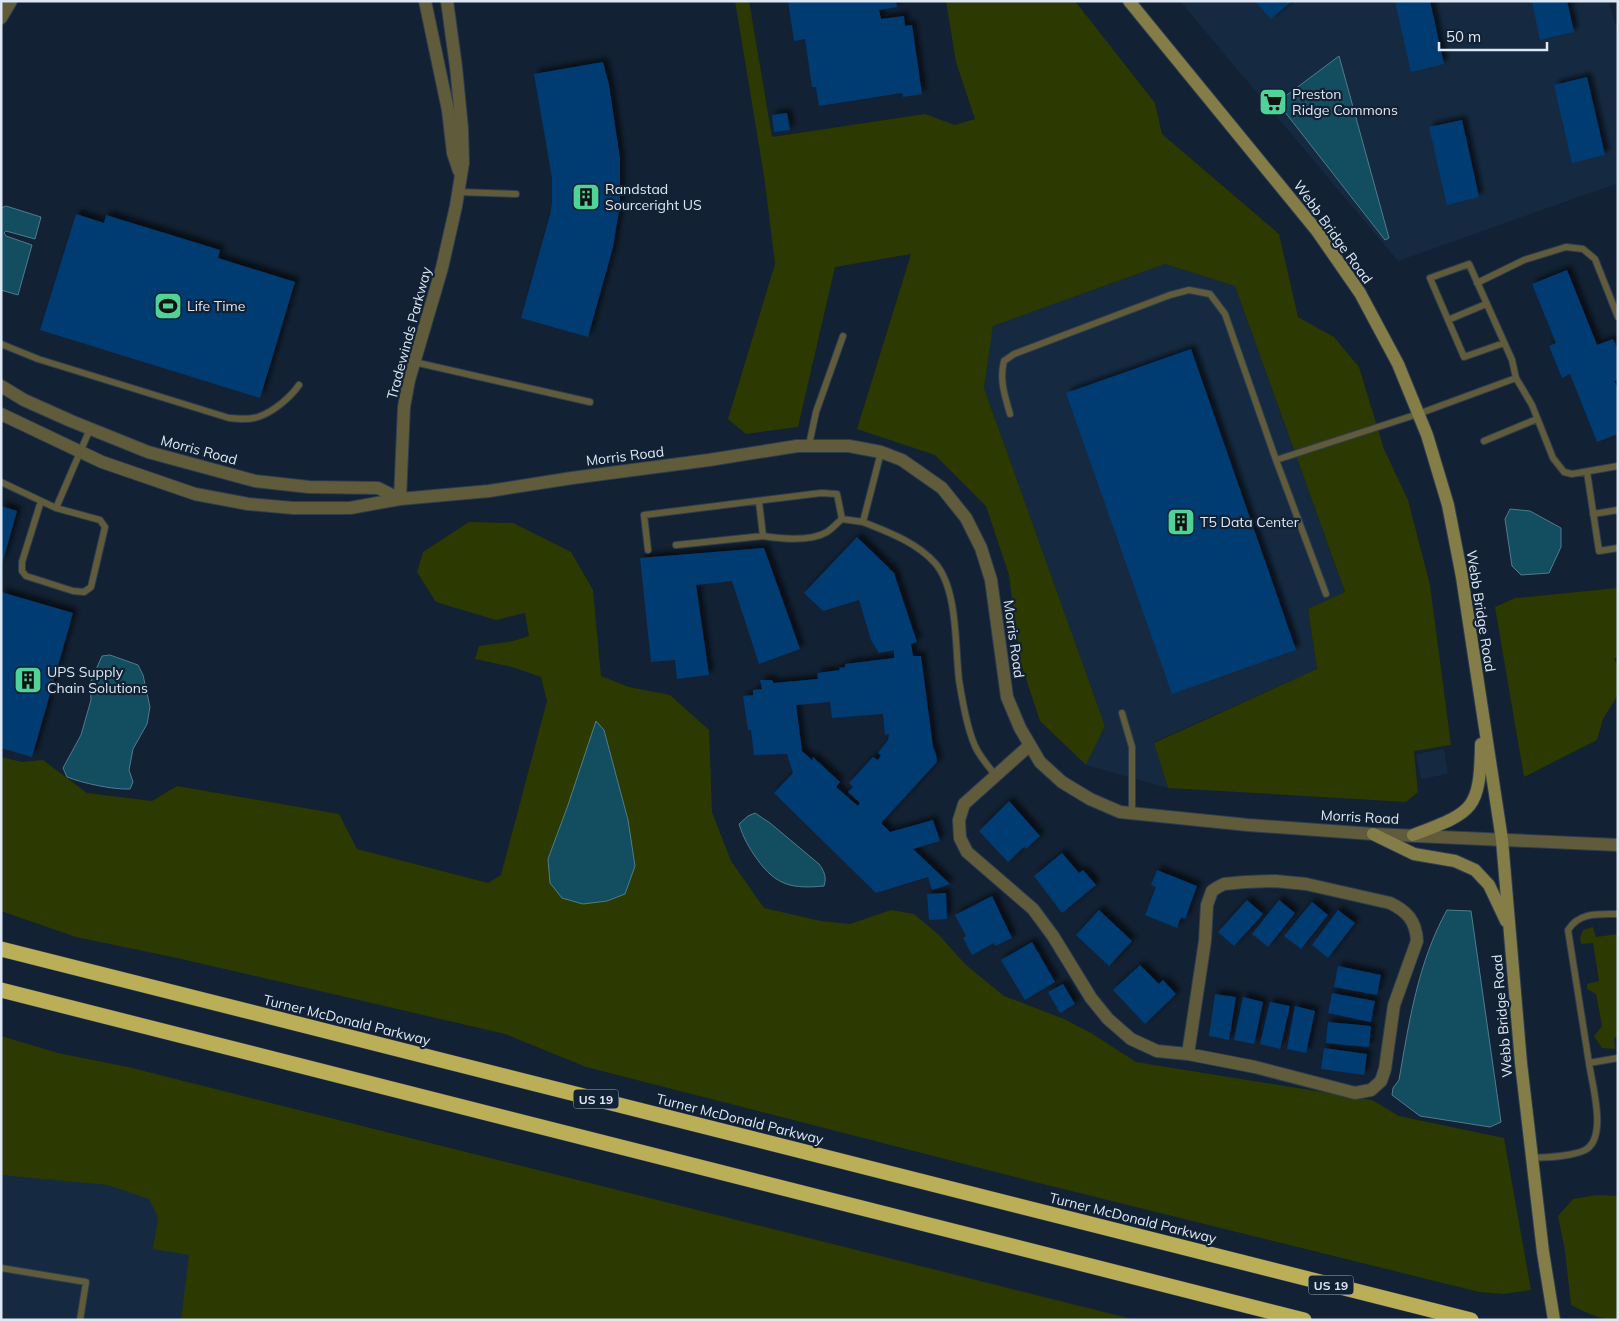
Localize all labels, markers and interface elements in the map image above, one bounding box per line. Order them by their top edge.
scale bar [1439,20,1546,52]
text: 50 m [1446,27,1481,46]
place label: Preston Ridge Commons [1292,85,1398,119]
supermarket icon: Preston Ridge Commons [1258,87,1288,117]
street label: Webb Bridge Road [1290,177,1376,287]
place label: Randstad Sourceright US [605,180,702,214]
building icon: Randstad Sourceright US [571,182,601,212]
street label: Tradewinds Parkway [383,264,435,401]
sports icon: Life Time [153,291,183,321]
place label: Life Time [187,297,245,315]
street label: Morris Road [159,431,239,469]
street label: Morris Road [585,442,665,470]
building icon: T5 Data Center [1166,507,1196,537]
place label: T5 Data Center [1200,513,1300,531]
street label: Webb Bridge Road [1462,549,1500,673]
street label: Morris Road [1000,599,1028,679]
place label: UPS Supply Chain Solutions [47,663,148,697]
building icon: UPS Supply Chain Solutions [13,665,43,695]
street label: Morris Road [1320,806,1400,828]
street label: Webb Bridge Road [1488,954,1516,1078]
street label: Turner McDonald Parkway [262,991,433,1050]
road number: US 19 [574,1090,618,1108]
street label: Turner McDonald Parkway [655,1090,826,1149]
street label: Turner McDonald Parkway [1048,1189,1219,1248]
road number: US 19 [1308,1276,1354,1294]

